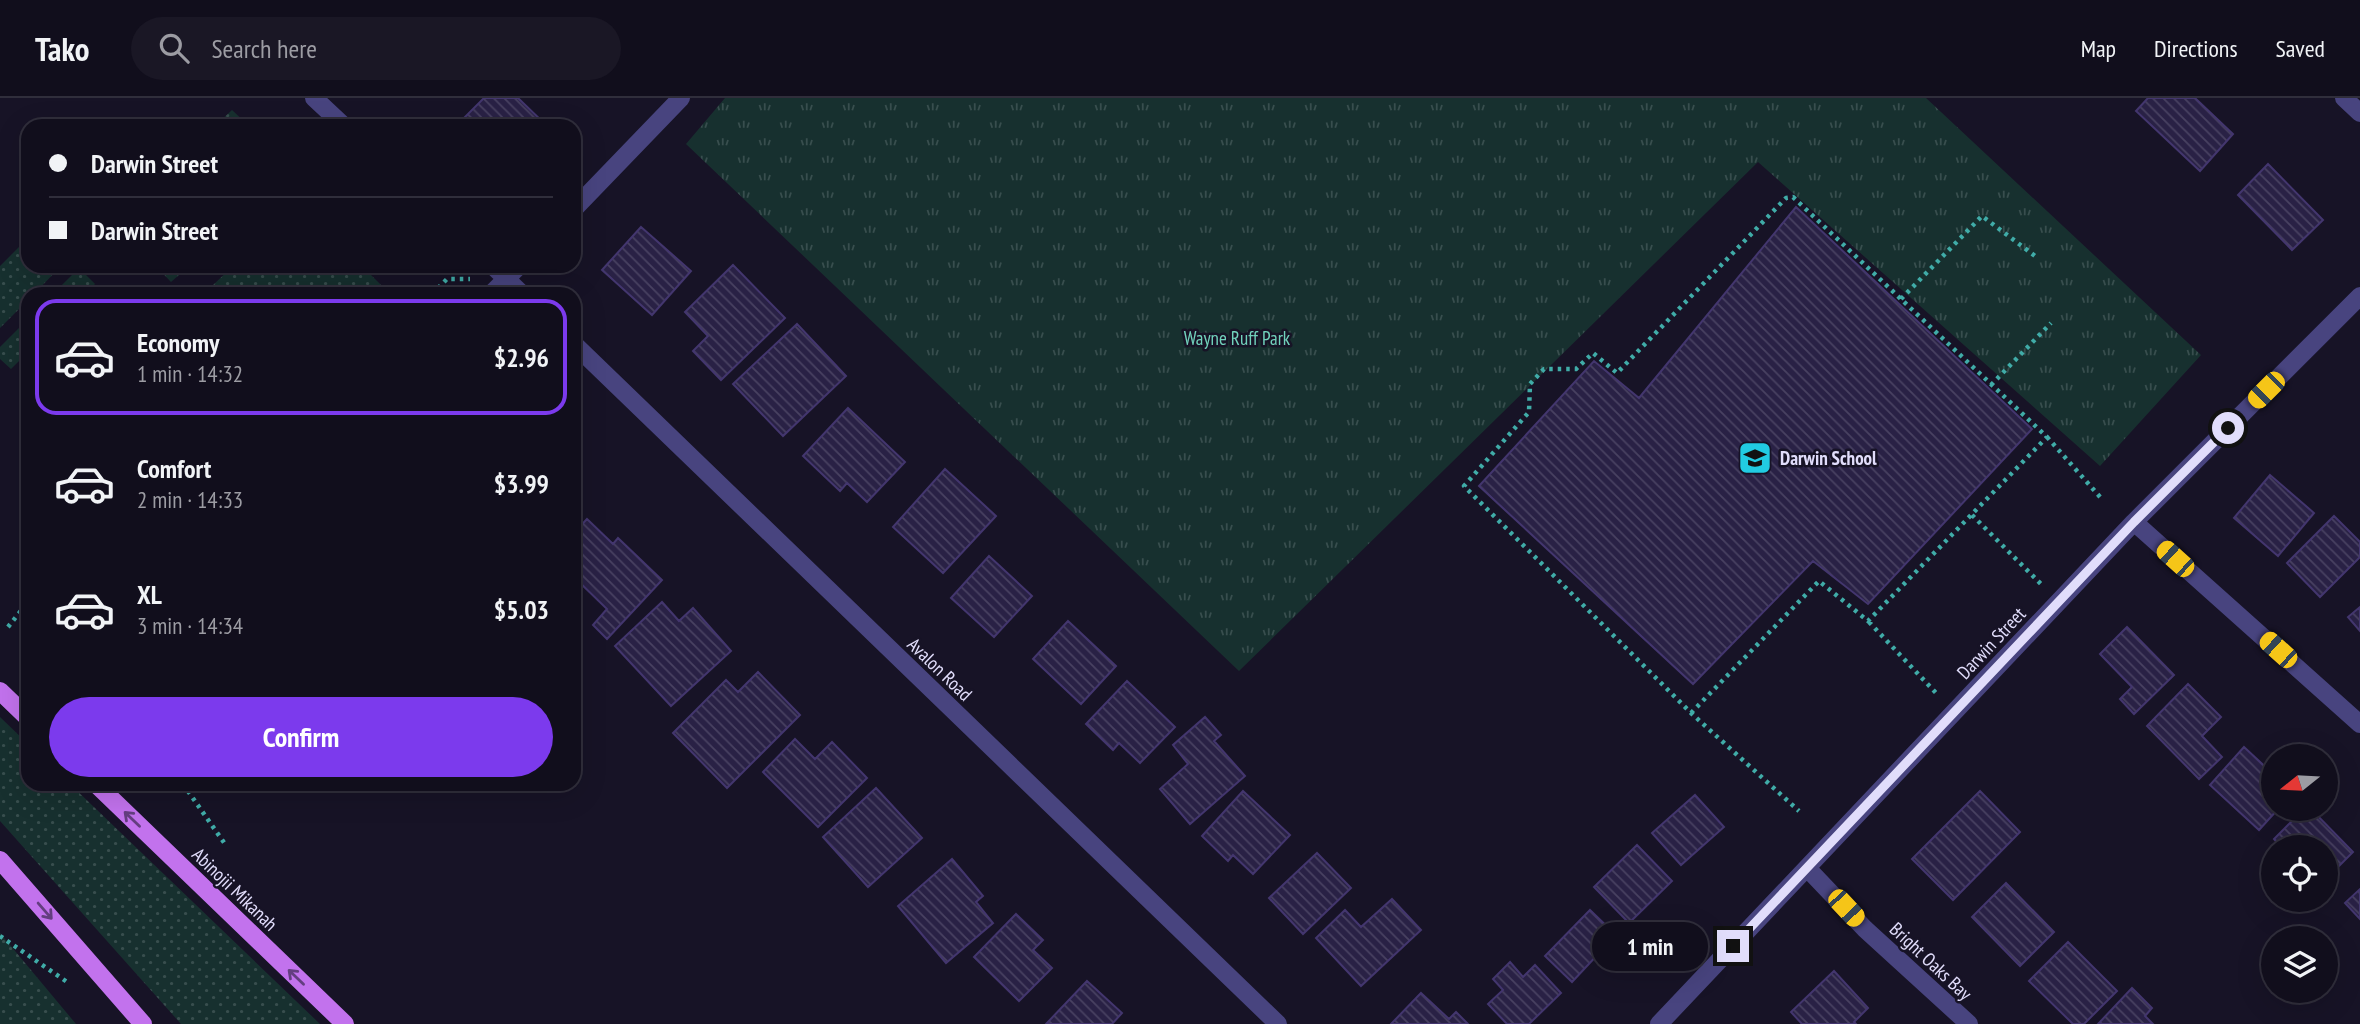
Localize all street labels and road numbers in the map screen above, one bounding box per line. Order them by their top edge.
street label: Darwin Street [1952,601,2031,684]
street label: Avalon Road [903,632,977,706]
street label: Abinojii Mikanah [187,842,283,936]
street label: Bright Oaks Bay [1885,917,1978,1006]

